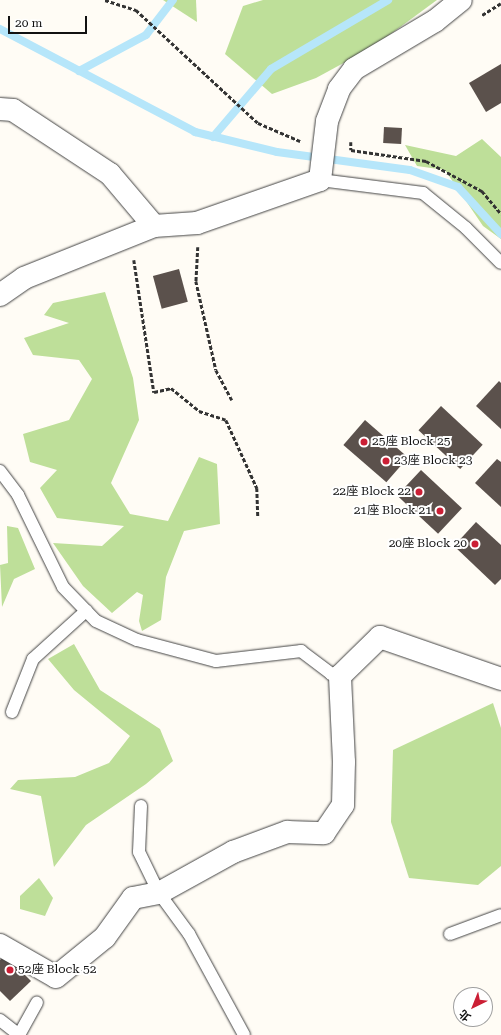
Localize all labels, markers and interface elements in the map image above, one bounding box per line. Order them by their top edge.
scale bar [10,8,89,34]
text: 20 m [15,16,42,30]
place label: 25座 Block 25 [372,435,450,449]
marker: 25座 Block 25 [359,437,369,447]
place label: 23座 Block 23 [394,454,472,468]
marker: 23座 Block 23 [381,456,391,466]
place label: 22座 Block 22 [333,485,411,499]
marker: 22座 Block 22 [414,487,424,497]
place label: 21座 Block 21 [354,504,432,518]
marker: 21座 Block 21 [435,506,445,516]
place label: 20座 Block 20 [389,537,467,551]
marker: 20座 Block 20 [470,539,480,549]
place label: 52座 Block 52 [18,963,96,977]
marker: 52座 Block 52 [5,965,15,975]
north arrow [453,987,493,1027]
text: 北 [457,1007,474,1024]

